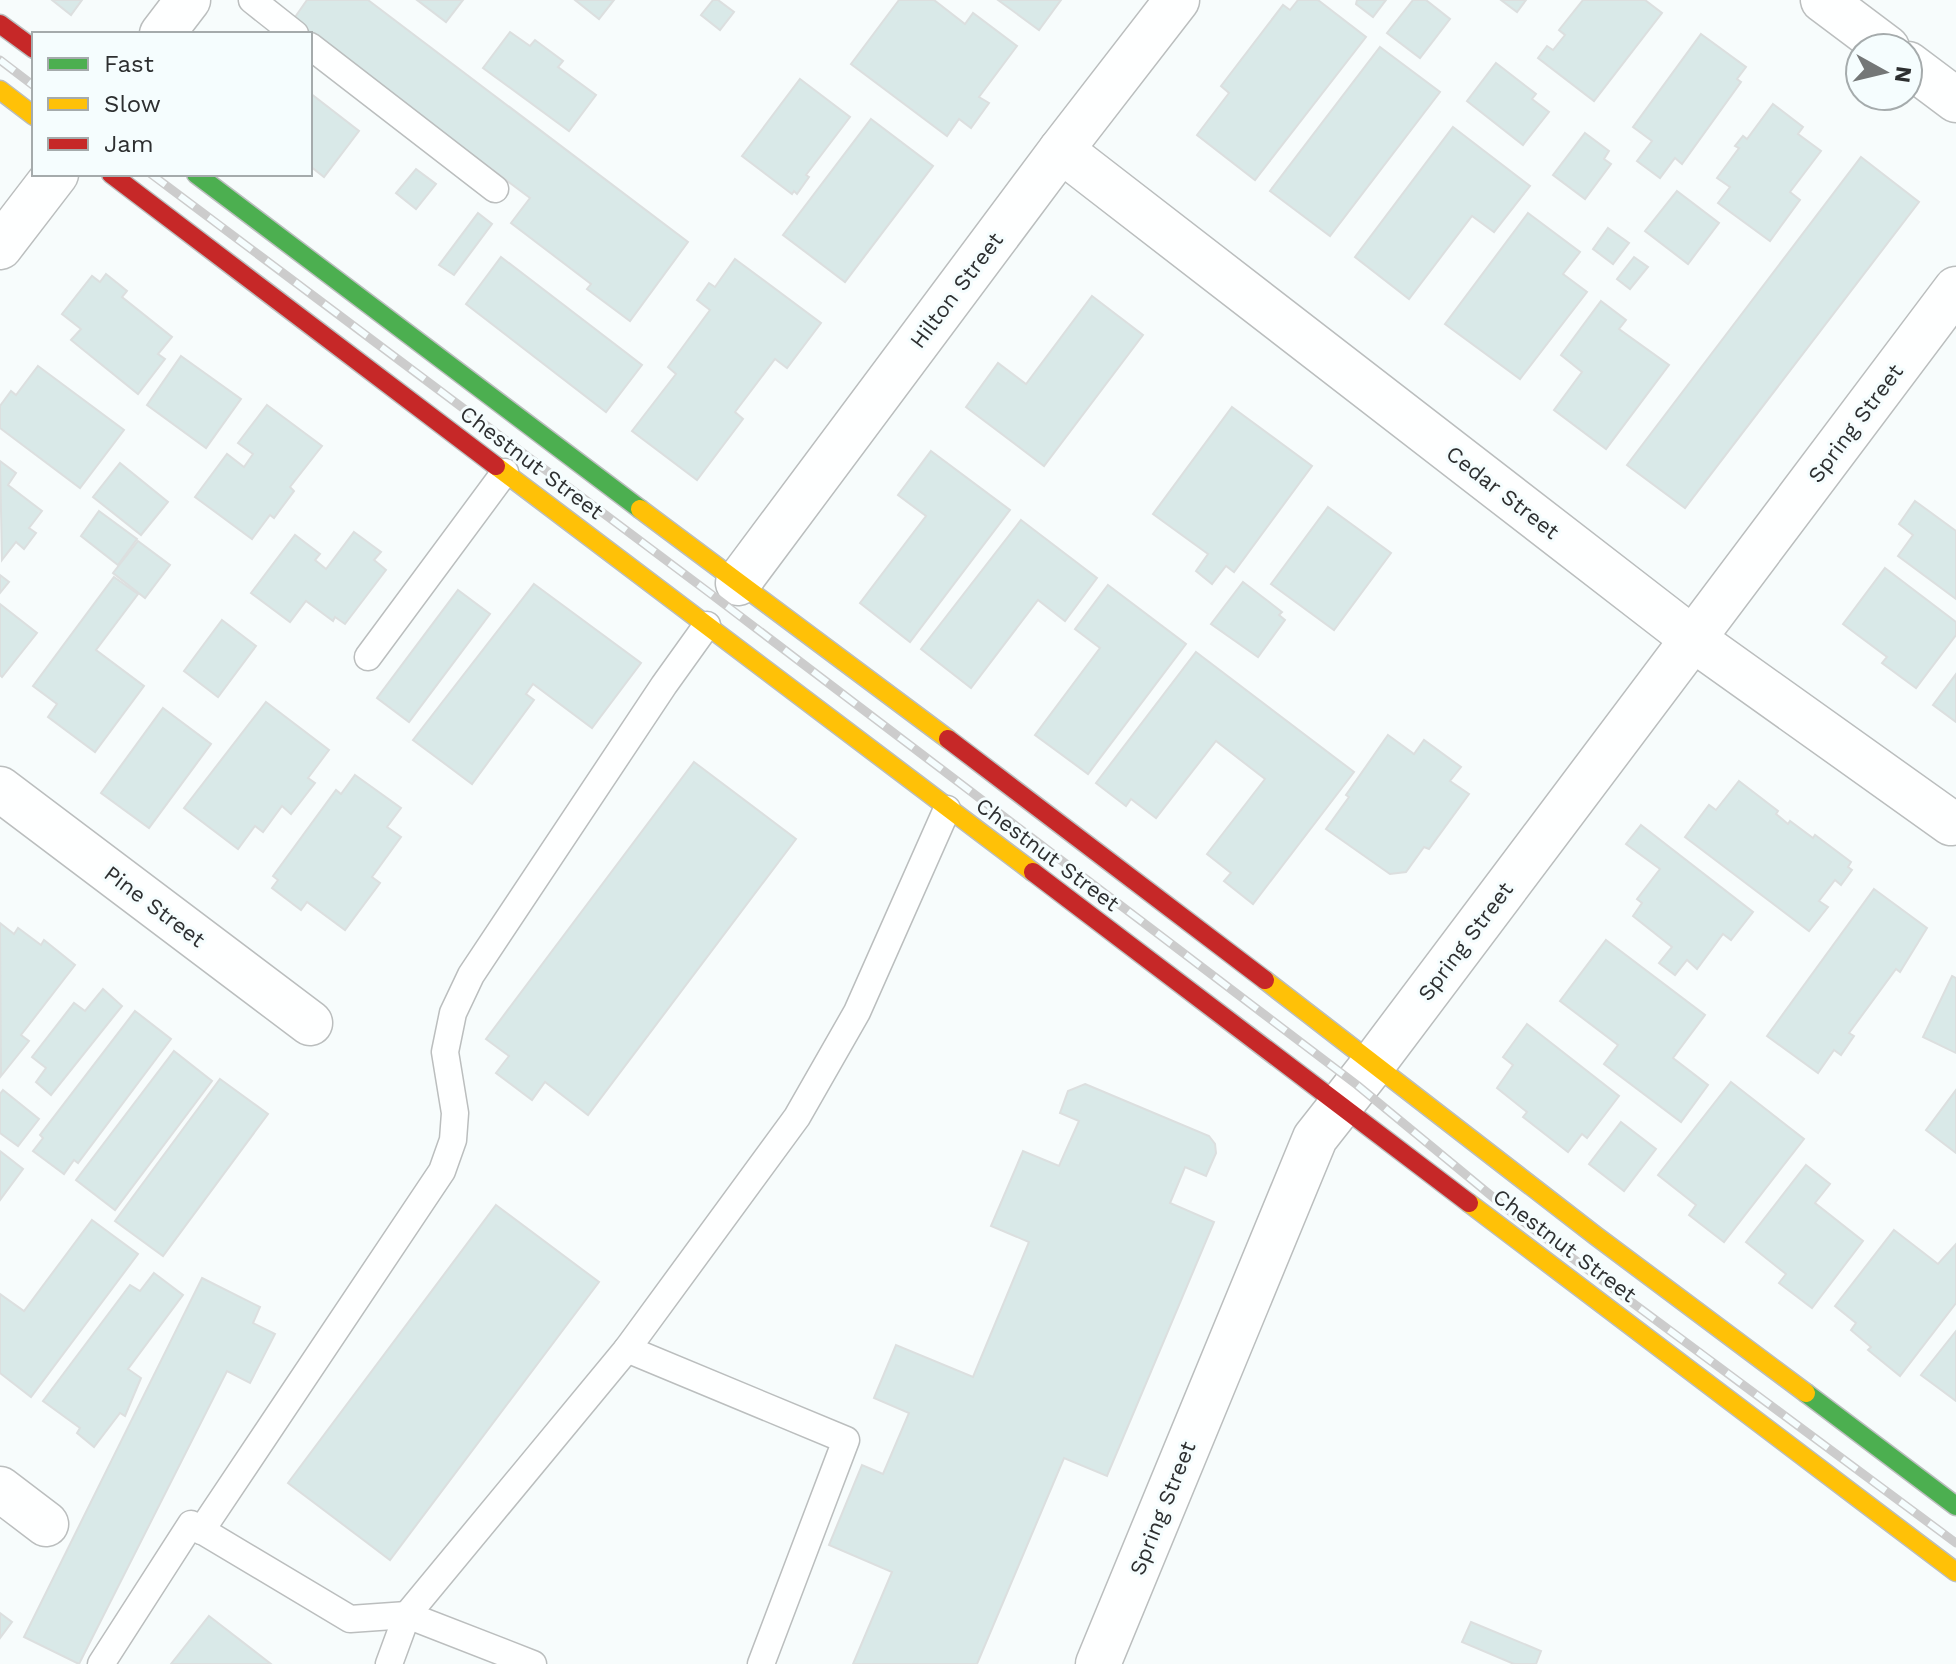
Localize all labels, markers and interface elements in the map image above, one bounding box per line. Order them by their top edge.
legend [32,32,312,176]
north arrow [1844,32,1924,112]
text: Fast [104,50,154,78]
text: N [1890,65,1917,85]
text: Slow [104,90,161,118]
text: Jam [104,130,154,158]
street label: Hilton Street [905,228,1008,353]
street label: Spring Street [1803,359,1908,487]
street label: Chestnut Street [455,401,608,524]
street label: Cedar Street [1441,441,1564,544]
street label: Chestnut Street [971,793,1124,916]
street label: Pine Street [100,861,210,952]
street label: Spring Street [1413,877,1518,1005]
street label: Chestnut Street [1488,1184,1641,1307]
street label: Spring Street [1124,1438,1201,1579]

